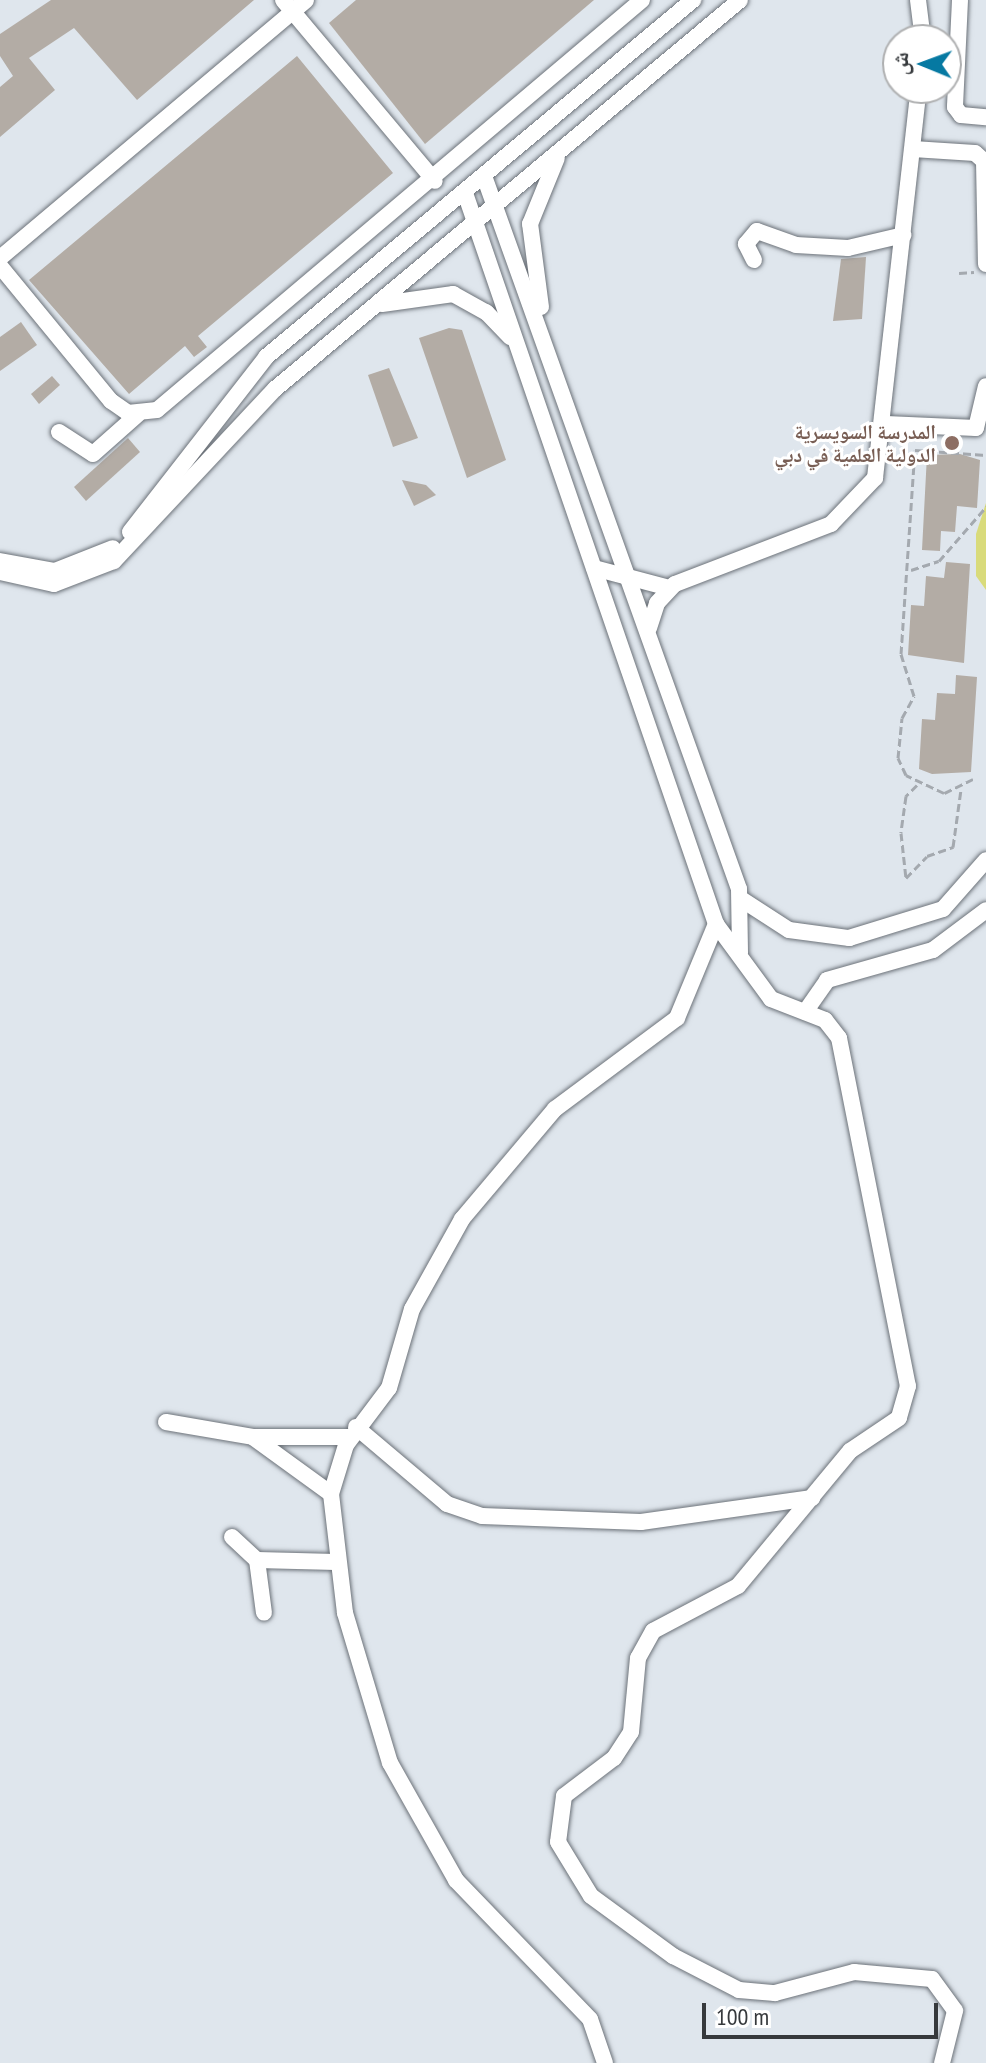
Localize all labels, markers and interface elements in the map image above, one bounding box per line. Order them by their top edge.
north arrow [882,24,962,104]
text: ش [886,52,914,76]
place label: المدرسة السويسرية الدولية العلمية في دبي [774,420,936,467]
marker: المدرسة السويسرية الدولية العلمية في دبي [943,434,961,452]
scale bar [706,1987,942,2037]
text: 100 m [716,2001,769,2032]

